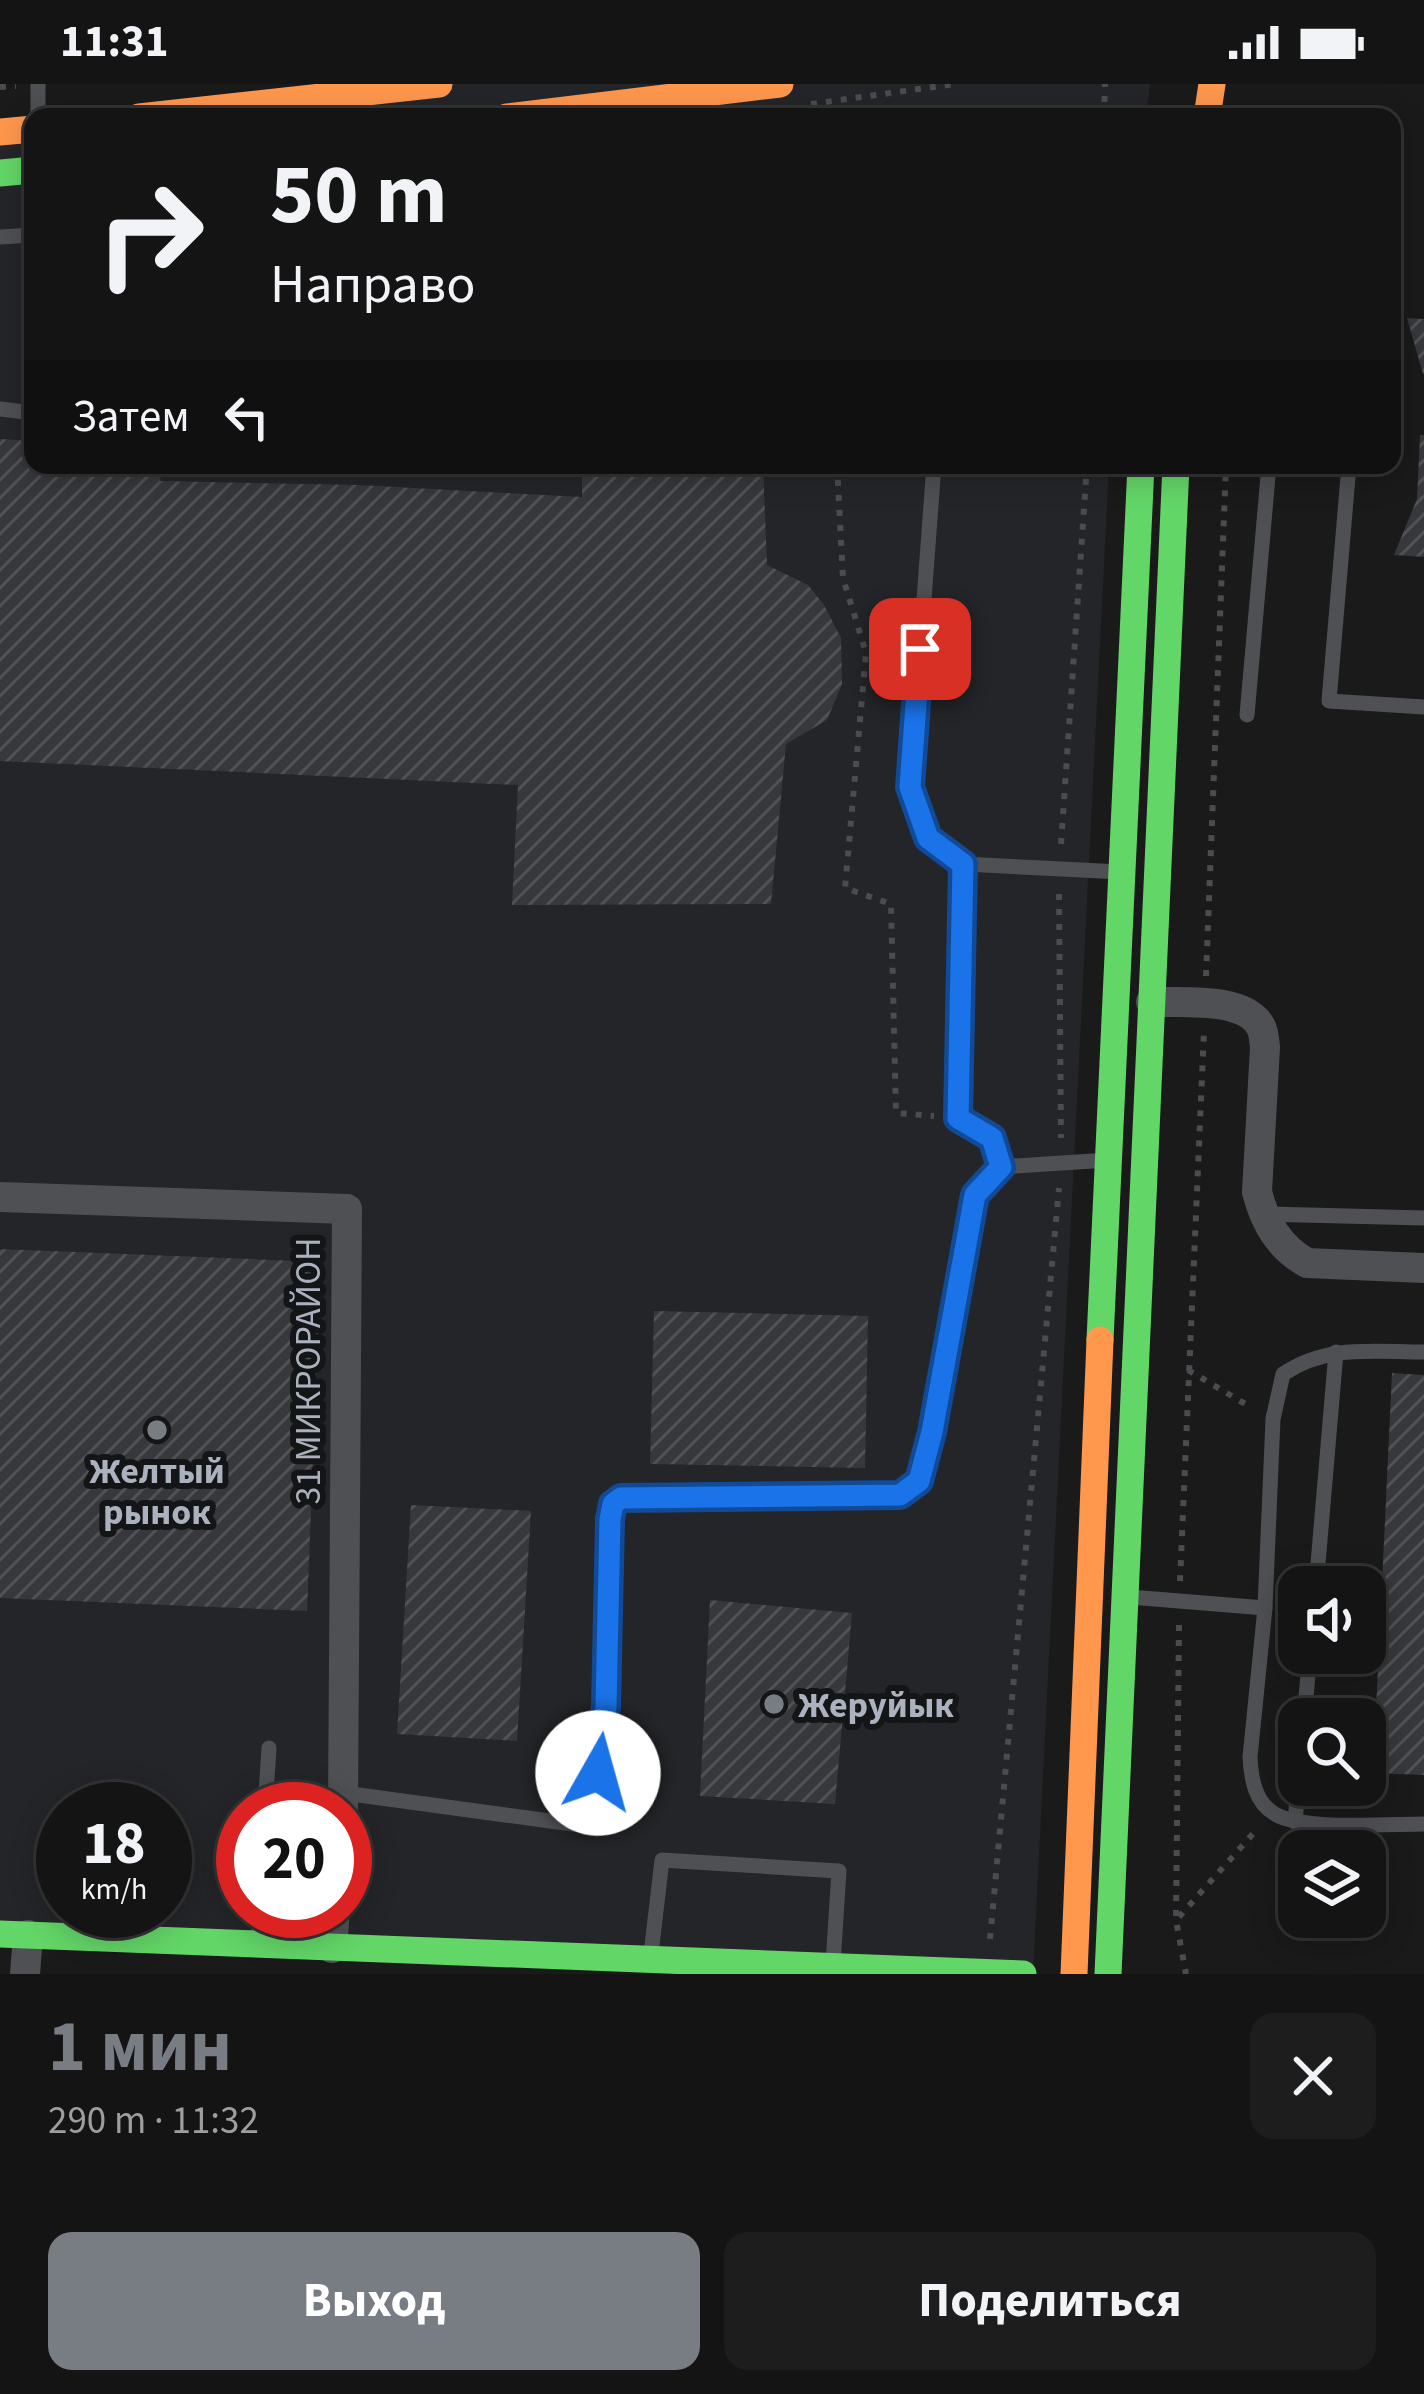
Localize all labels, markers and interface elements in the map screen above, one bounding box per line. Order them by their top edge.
text: 11:31 [60,10,169,74]
text: 50 m [270,136,448,256]
icon: right [72,156,228,312]
text: Направо [270,247,475,324]
icon: left [214,384,280,450]
text: Затем [72,385,190,449]
pin [869,598,971,700]
icon: arrive [887,616,953,682]
street label: 31 МИКРОРАЙОН [283,1237,334,1505]
marker: Желтый рынок [144,1417,170,1443]
place label: Желтый рынок [89,1446,225,1538]
map controls [1278,1566,1386,1938]
button: sound [1278,1566,1386,1674]
place label: Жеруйык [798,1680,954,1731]
marker: Жеруйык [761,1691,787,1717]
button: search [1278,1698,1386,1806]
position arrow [535,1710,661,1836]
speed limit sign: 20 [216,1782,372,1938]
text: 18 [82,1802,146,1887]
button: layers [1278,1830,1386,1938]
text: km/h [81,1868,147,1911]
text: 1 мин [48,1996,232,2099]
button: close [1250,2013,1376,2139]
text: 290 m · 11:32 [48,2093,259,2149]
button: Выход [48,2232,700,2370]
button: Поделиться [724,2232,1376,2370]

